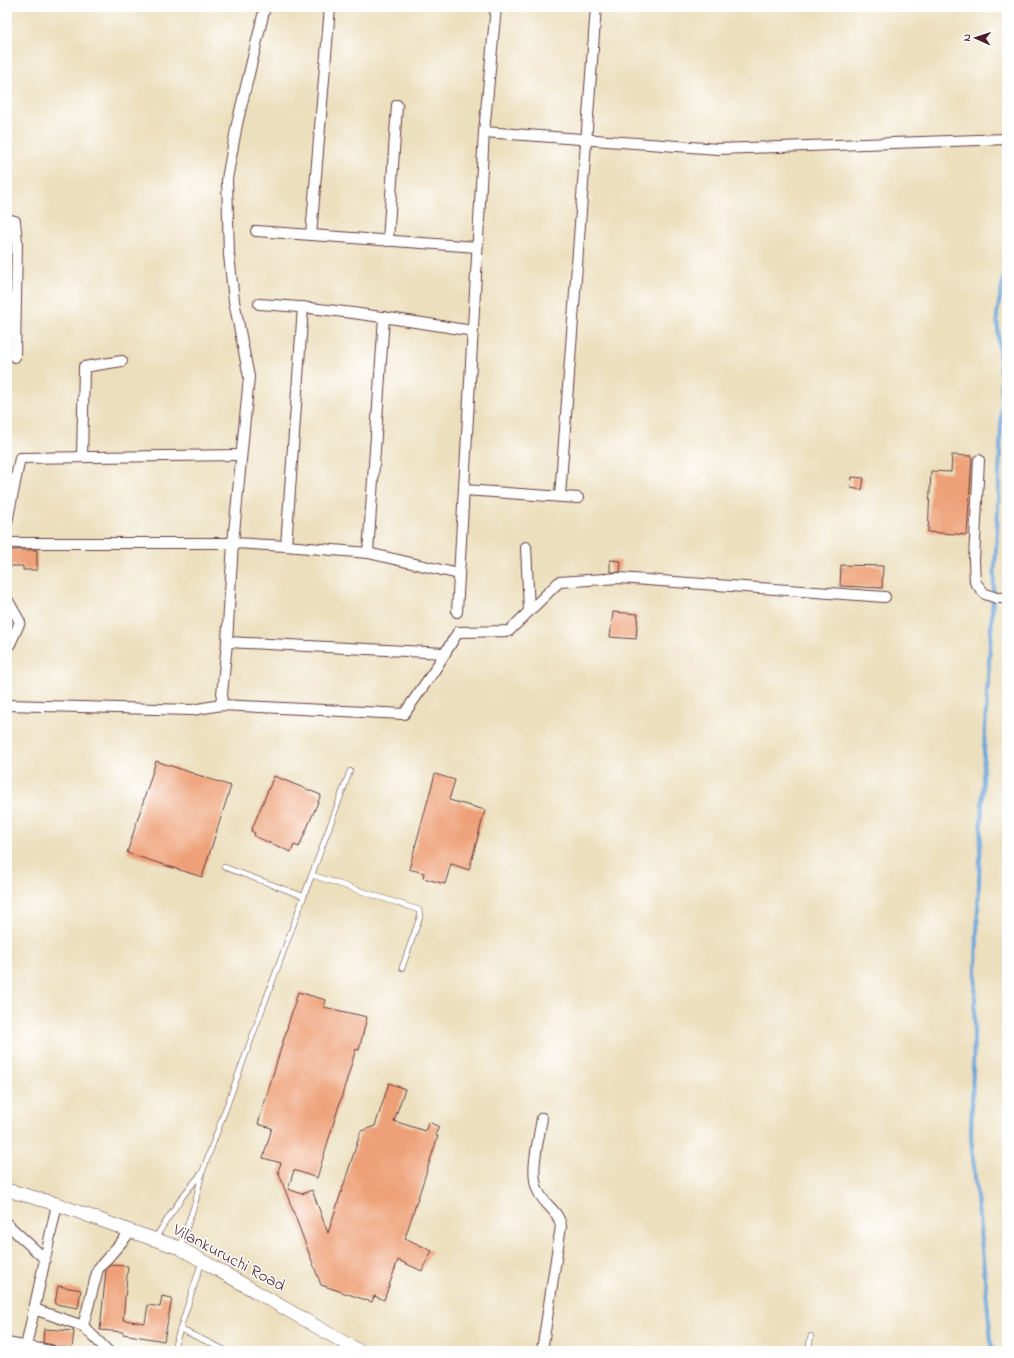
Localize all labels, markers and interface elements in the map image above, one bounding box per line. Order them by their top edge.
north arrow [956,18,996,58]
text: N [959,33,975,42]
street label: Vilankuruchi Road [167,1217,290,1298]

